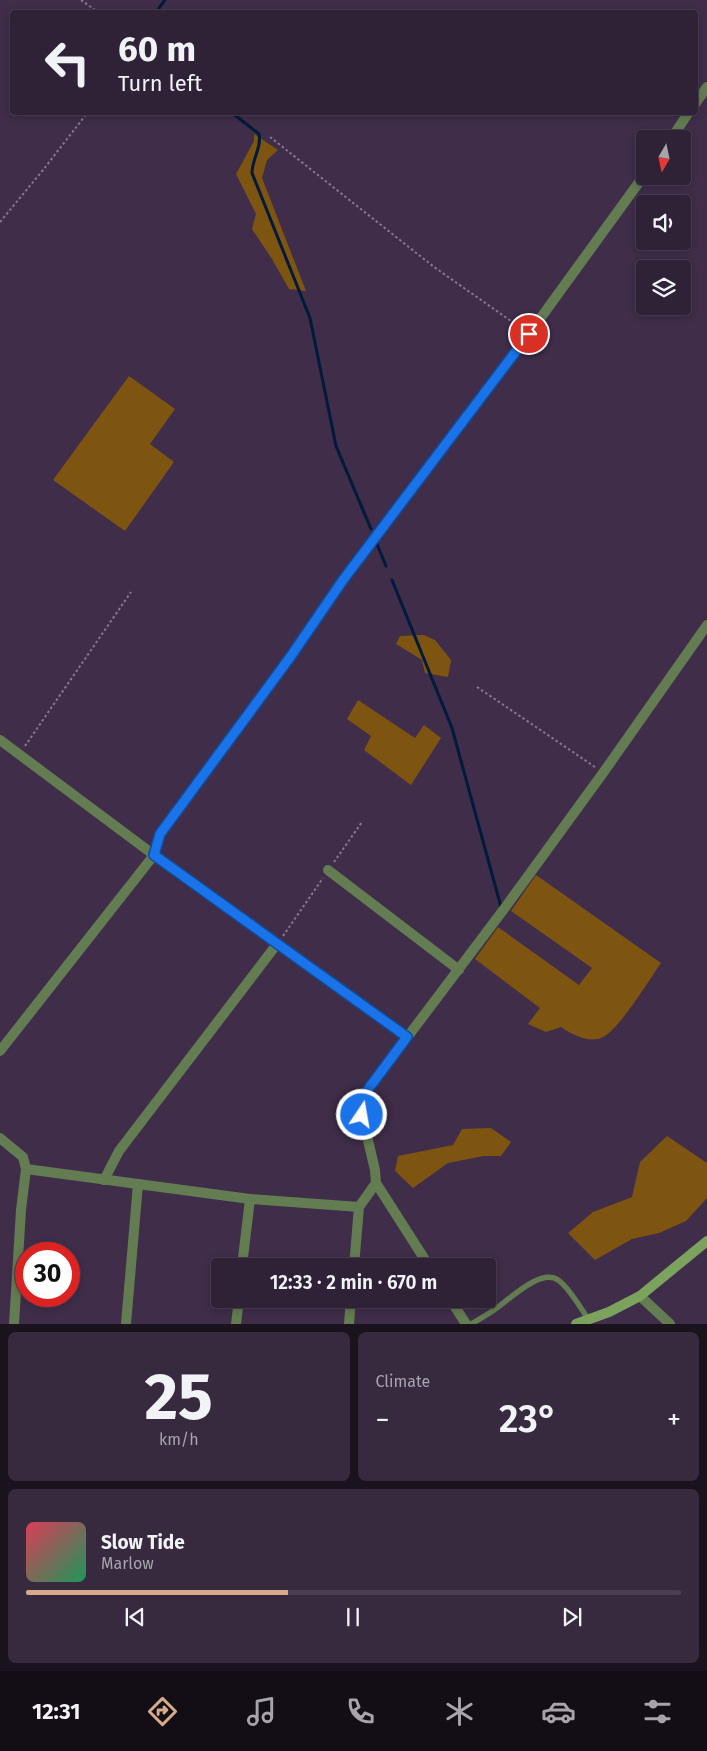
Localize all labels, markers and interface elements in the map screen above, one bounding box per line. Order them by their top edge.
text: 60 m [118,28,196,70]
icon: left [35,30,100,95]
text: Turn left [118,70,202,97]
north arrow [636,130,691,185]
map controls [636,130,691,315]
button: sound [636,195,691,250]
button: layers [636,260,691,315]
pin [508,313,550,355]
icon: arrive [515,320,543,348]
position arrow [335,1088,387,1140]
speed limit sign: 30 [15,1242,80,1307]
text: 12:33 · 2 min · 670 m [270,1271,437,1294]
text: 25 [145,1358,213,1436]
text: Climate [376,1372,430,1391]
text: 23° [499,1396,558,1442]
text: − [376,1403,390,1436]
text: + [667,1403,681,1436]
text: km/h [159,1430,199,1449]
text: Slow Tide [101,1531,185,1554]
text: Marlow [101,1554,154,1573]
icon: previous [121,1603,149,1631]
icon: pause [339,1603,367,1631]
icon: next [558,1603,586,1631]
icon: directions [145,1694,180,1729]
icon: music [244,1694,279,1729]
icon: phone [343,1694,378,1729]
icon: climate [442,1694,477,1729]
icon: car [541,1694,576,1729]
icon: filters [640,1694,675,1729]
text: 12:31 [32,1698,80,1725]

